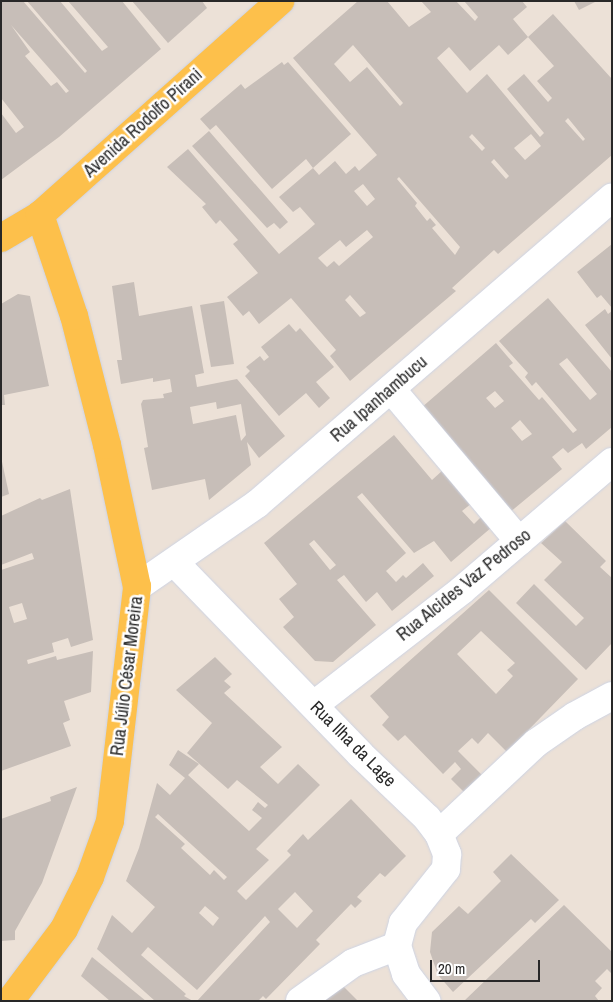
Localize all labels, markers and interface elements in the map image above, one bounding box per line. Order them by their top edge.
street label: Avenida Rodolfo Pirani [79,64,207,182]
street label: Rua Ipanhambucu [326,351,432,447]
street label: Rua Alcides Vaz Pedroso [392,524,536,646]
street label: Rua Júlio César Moreira [106,595,148,757]
street label: Rua Ilha da Lage [306,697,400,791]
scale bar [433,950,543,982]
text: 20 m [438,958,465,979]

